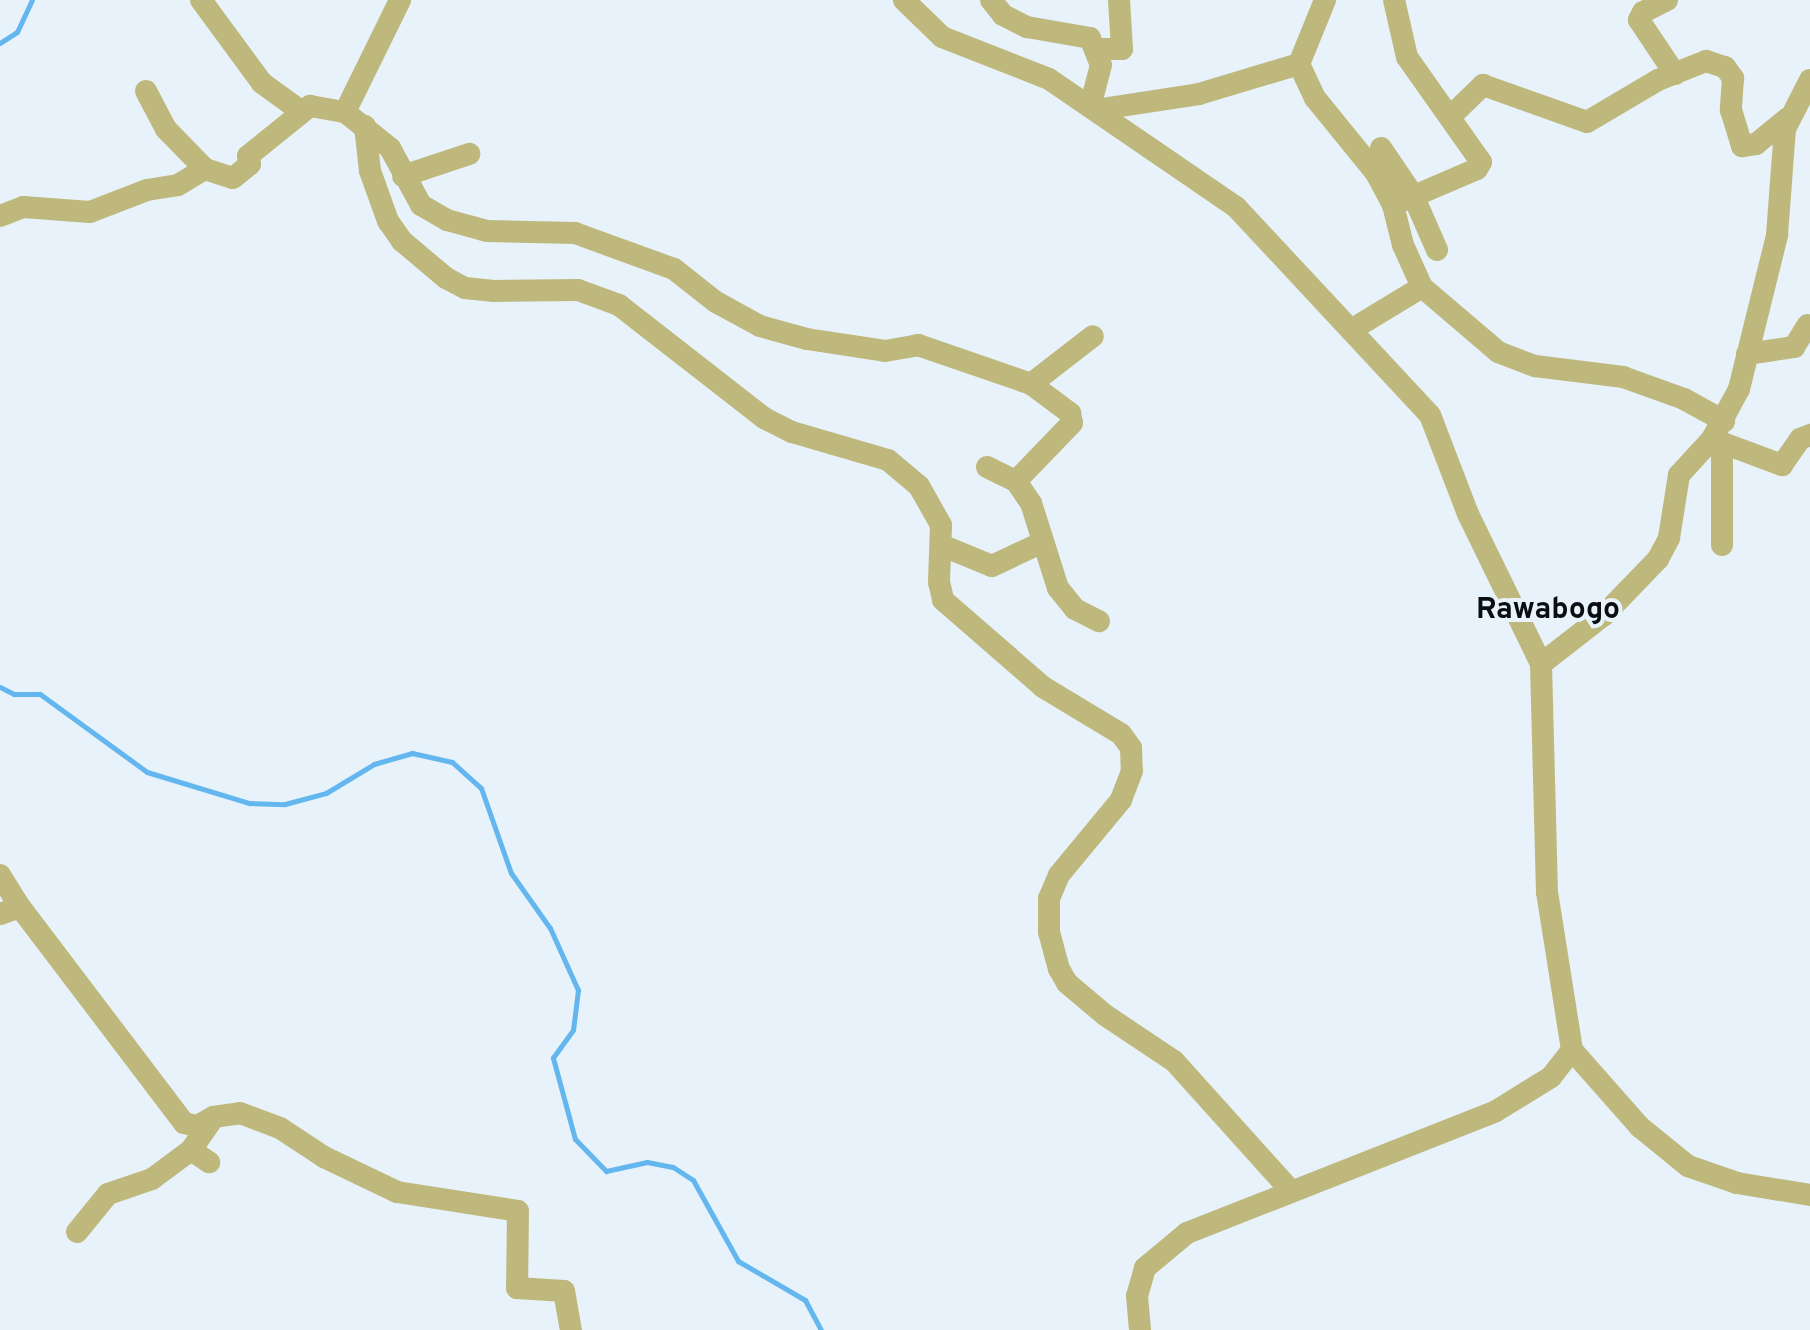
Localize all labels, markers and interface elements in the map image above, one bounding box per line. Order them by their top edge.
district label: Rawabogo [1476,593,1620,629]

